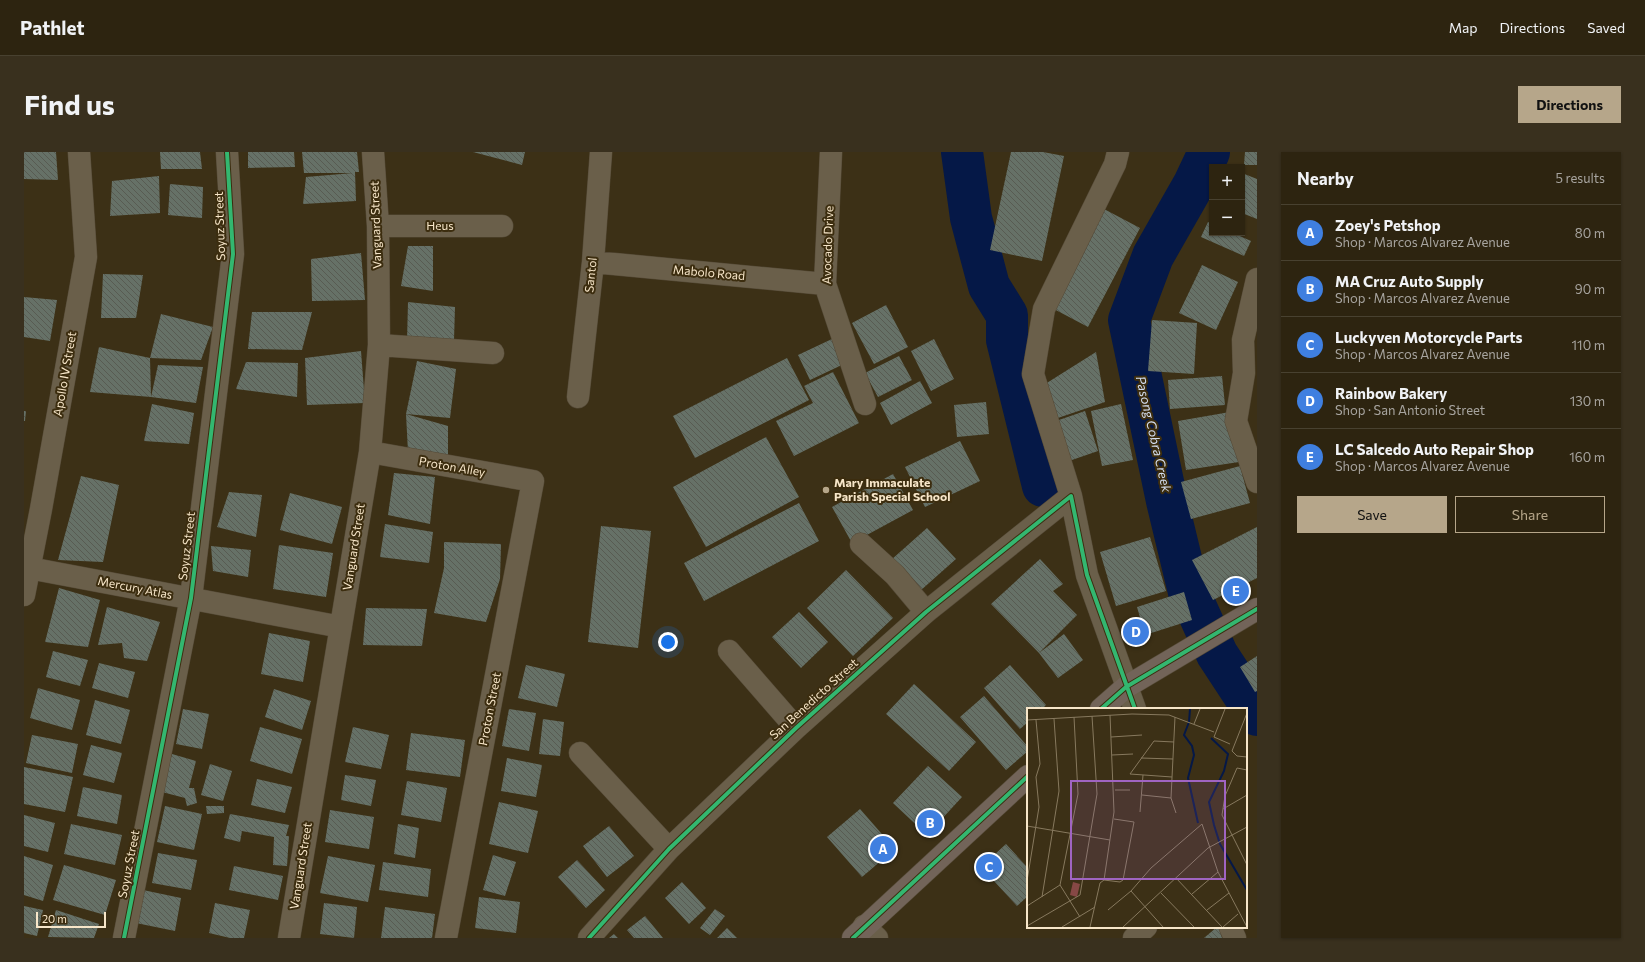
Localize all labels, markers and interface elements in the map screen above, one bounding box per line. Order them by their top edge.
text: Pathlet [20,16,85,39]
text: Map [1449,19,1478,36]
text: Directions [1500,19,1565,36]
text: Saved [1587,19,1625,36]
button: Directions [1518,86,1621,123]
text: Find us [24,87,115,121]
map controls [1209,164,1245,236]
button: + [1209,164,1245,200]
text: Nearby [1297,168,1354,189]
text: 5 results [1555,170,1605,186]
street label: Vanguard Street [366,181,384,269]
street label: Soyuz Street [211,191,227,261]
button: − [1209,200,1245,236]
street label: Avocado Drive [819,205,835,284]
text: Zoey's Petshop [1335,216,1441,234]
street label: Heus [426,218,454,232]
text: A [1305,225,1315,241]
text: 80 m [1575,225,1605,241]
text: Shop · Marcos Alvarez Avenue [1335,234,1510,250]
street label: Santol [581,257,599,293]
street label: Mabolo Road [672,262,746,282]
text: MA Cruz Auto Supply [1335,272,1484,290]
text: B [1306,281,1314,297]
text: 90 m [1575,281,1605,297]
text: Shop · Marcos Alvarez Avenue [1335,290,1510,306]
text: Luckyven Motorcycle Parts [1335,328,1523,346]
street label: Apollo IV Street [50,330,78,417]
text: C [1306,337,1314,353]
text: 110 m [1572,337,1605,353]
text: Shop · Marcos Alvarez Avenue [1335,346,1510,362]
water label: Pasong Cobra Creek [1133,374,1175,495]
text: Rainbow Bakery [1335,384,1447,402]
text: D [1305,393,1315,409]
text: 130 m [1570,393,1605,409]
text: Shop · San Antonio Street [1335,402,1485,418]
text: LC Salcedo Auto Repair Shop [1335,440,1534,458]
text: E [1306,449,1314,465]
text: 160 m [1569,449,1605,465]
street label: Proton Alley [418,453,486,479]
text: Shop · Marcos Alvarez Avenue [1335,458,1510,474]
place label: Mary Immaculate Parish Special School [834,475,950,503]
marker: Mary Immaculate Parish Special School [821,485,831,495]
button: Save [1297,496,1447,533]
button: Share [1455,496,1605,533]
street label: Vanguard Street [339,502,367,591]
street label: Soyuz Street [175,511,197,581]
street label: Mercury Atlas [97,573,174,601]
pin: E [1223,576,1249,606]
pin: D [1123,617,1149,647]
your location [658,632,678,652]
street label: San Benedicto Street [766,655,860,742]
street label: Proton Street [475,671,503,747]
inset map [1027,708,1247,928]
pin: B [917,808,943,838]
street label: Vanguard Street [286,821,314,910]
street label: Soyuz Street [115,828,141,899]
pin: A [870,834,896,864]
pin: C [976,852,1002,882]
scale bar [36,910,106,929]
text: 20 m [42,912,67,925]

